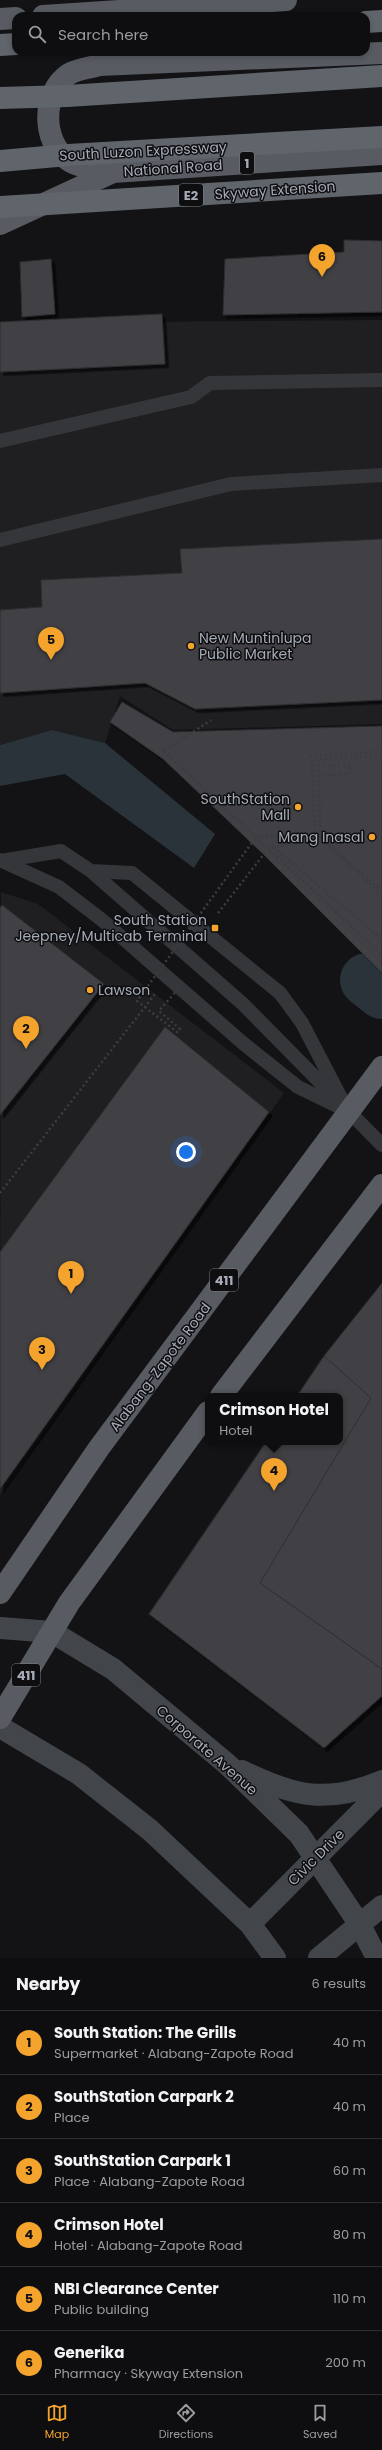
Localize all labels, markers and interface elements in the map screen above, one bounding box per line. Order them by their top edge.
search box [12,12,370,56]
icon: search [26,23,48,45]
text: Search here [58,24,148,45]
street label: South Luzon Expressway [59,137,227,165]
road number: 1 [240,152,254,174]
street label: National Road [123,155,223,181]
street label: Skyway Extension [214,176,336,204]
road number: E2 [179,184,203,206]
pin: 6 [309,244,335,277]
pin: 5 [38,627,64,660]
place label: New Muntinlupa Public Market [199,628,312,664]
marker: New Muntinlupa Public Market [186,641,196,651]
place label: SouthStation Mall [201,789,290,825]
marker: SouthStation Mall [293,802,303,812]
place label: Mang Inasal [278,827,364,847]
marker: Mang Inasal [367,832,377,842]
place label: South Station Jeepney/Multicab Terminal [15,910,207,946]
marker: South Station Jeepney/Multicab Terminal [210,923,220,933]
place label: Lawson [98,980,150,1000]
marker: Lawson [85,985,95,995]
pin: 2 [13,1016,39,1049]
your location [176,1142,196,1162]
pin: 1 [58,1261,84,1294]
road number: 411 [210,1269,238,1291]
street label: Alabang-Zapote Road [105,1298,215,1436]
pin: 3 [29,1337,55,1370]
popup [205,1393,343,1445]
text: Crimson Hotel [219,1399,329,1420]
text: Hotel [219,1421,252,1440]
pin: 4 [261,1458,287,1491]
road number: 411 [12,1664,40,1686]
street label: Corporate Avenue [152,1700,262,1800]
street label: Civic Drive [283,1824,349,1890]
text: Nearby [16,1972,80,1996]
text: 6 results [312,1974,366,1993]
text: South Station: The Grills [54,2022,236,2043]
text: 1 [27,2033,31,2052]
text: 40 m [333,2033,366,2052]
text: Supermarket · Alabang-Zapote Road [54,2044,293,2063]
text: SouthStation Carpark 2 [54,2086,234,2107]
text: 2 [25,2097,33,2116]
text: 40 m [333,2097,366,2116]
text: Place [54,2108,89,2127]
text: SouthStation Carpark 1 [54,2150,231,2171]
text: 3 [25,2161,33,2180]
text: 60 m [333,2161,366,2180]
text: Place · Alabang-Zapote Road [54,2172,245,2191]
text: Crimson Hotel [54,2214,164,2235]
text: 4 [25,2225,33,2244]
text: 80 m [333,2225,366,2244]
text: Hotel · Alabang-Zapote Road [54,2236,243,2255]
text: NBI Clearance Center [54,2278,219,2299]
text: 5 [25,2289,33,2308]
text: 110 m [333,2289,366,2308]
text: Public building [54,2300,149,2319]
text: Generika [54,2342,124,2363]
text: 6 [25,2353,33,2372]
text: 200 m [325,2353,366,2372]
text: Pharmacy · Skyway Extension [54,2364,243,2383]
tab: Map [45,2402,69,2443]
tab: Directions [159,2402,213,2443]
tab: Saved [303,2402,337,2443]

